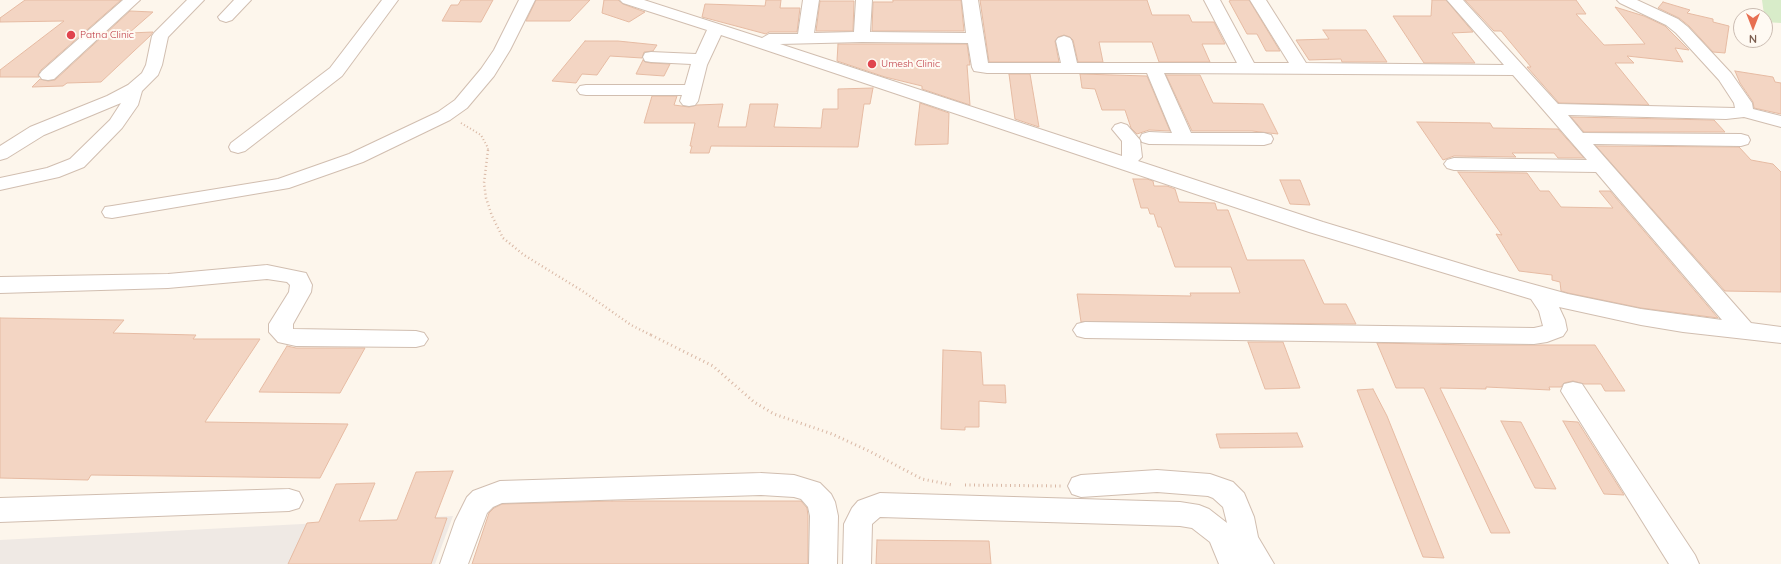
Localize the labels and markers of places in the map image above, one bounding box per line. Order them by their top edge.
marker: Patna Clinic [65,29,77,41]
place label: Patna Clinic [80,29,134,41]
marker: Umesh Clinic [866,58,878,70]
place label: Umesh Clinic [881,58,940,70]

